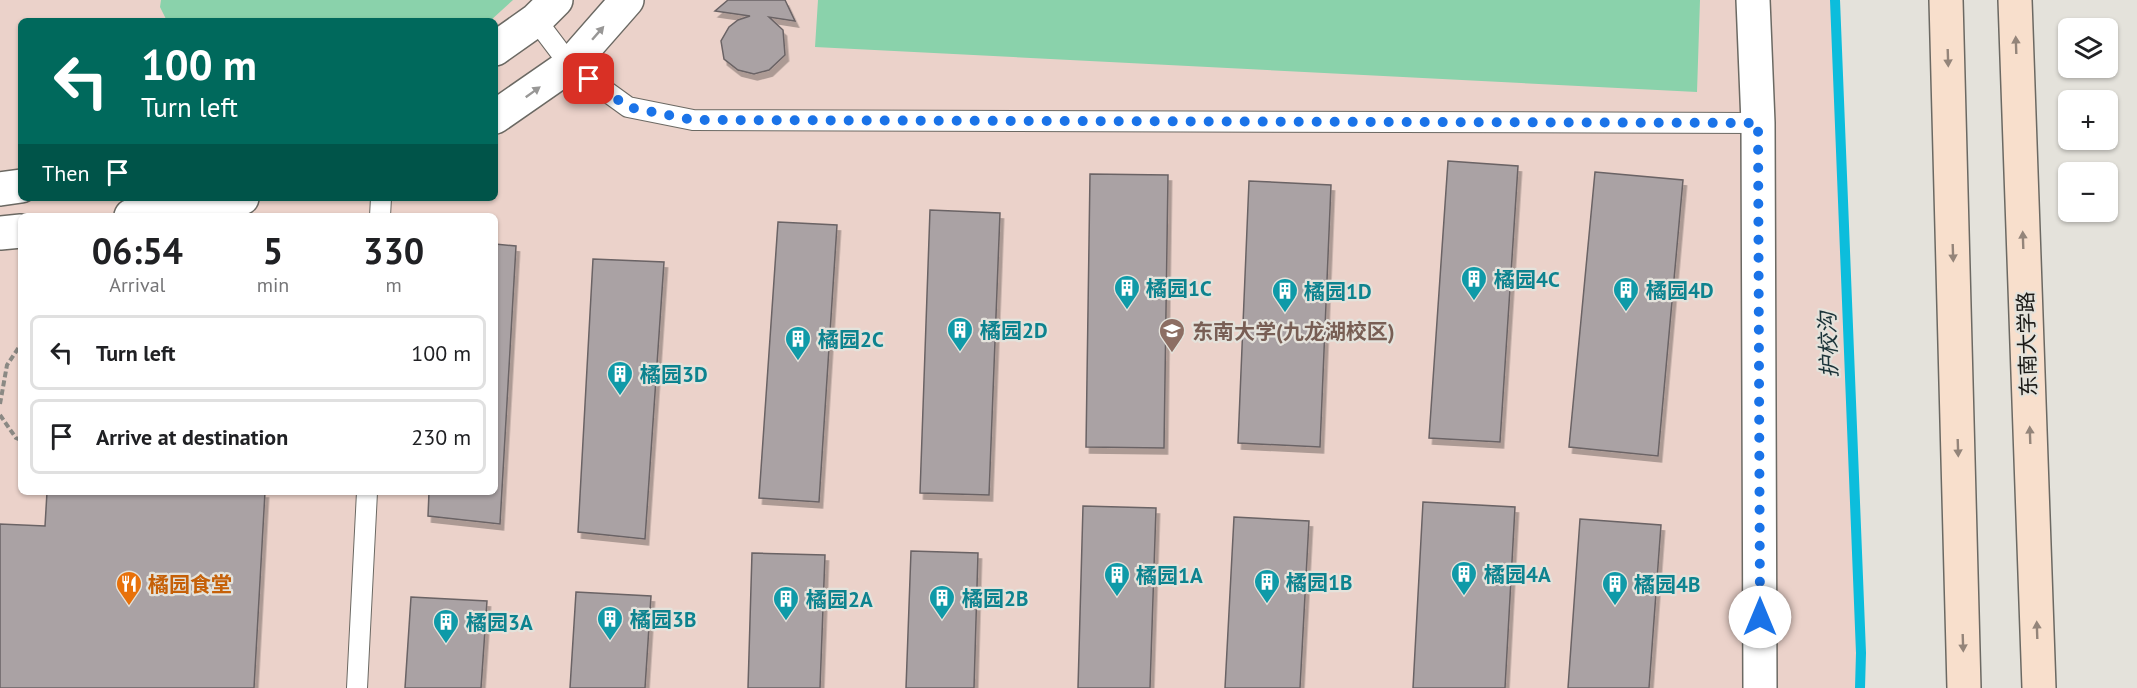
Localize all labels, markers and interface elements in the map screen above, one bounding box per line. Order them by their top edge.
map controls [2058,18,2118,222]
button: layers [2058,18,2118,78]
one-way arrow [591,25,605,40]
one-way arrow [2012,35,2021,54]
text: 100 m [141,37,257,92]
icon: left [42,42,120,120]
one-way arrow [1943,49,1952,68]
pin [563,53,614,104]
icon: arrive [572,62,605,95]
one-way arrow [525,86,540,98]
text: Turn left [141,90,238,124]
button: + [2058,90,2118,150]
icon: arrive [101,156,134,189]
text: Then [42,159,89,187]
button: − [2058,162,2118,222]
text: 06:54 [92,227,183,274]
text: 5 [263,227,283,274]
text: 330 [363,227,424,274]
one-way arrow [2019,230,2028,249]
one-way arrow [1948,244,1958,263]
building icon: 橘园4C [1459,264,1489,302]
place label: 橘园4C [1494,266,1560,293]
text: Arrival [109,272,165,298]
text: min [257,272,289,298]
text: m [386,272,402,298]
building icon: 橘园1C [1112,273,1142,311]
place label: 橘园1C [1146,275,1212,302]
building icon: 橘园4D [1611,275,1641,313]
building icon: 橘园1D [1270,276,1300,314]
place label: 橘园4D [1646,277,1714,304]
place label: 橘园1D [1304,278,1372,305]
street label: 东南大学路 [2012,291,2042,397]
water label: 护校沟 [1813,310,1843,378]
building icon: 橘园2D [945,315,975,353]
school or university icon: 东南大学(九龙湖校区) [1157,316,1187,354]
place label: 橘园2D [980,317,1048,344]
place label: 东南大学(九龙湖校区) [1192,318,1395,345]
building icon: 橘园2C [783,324,813,362]
place label: 橘园2C [818,326,884,353]
icon: left [45,336,78,369]
text: Turn left [96,339,176,367]
text: 100 m [411,339,471,367]
building icon: 橘园3D [605,359,635,397]
place label: 橘园3D [640,361,708,388]
icon: arrive [45,420,78,453]
text: Arrive at destination [96,423,288,451]
text: 230 m [411,423,471,451]
one-way arrow [2026,425,2035,444]
one-way arrow [1953,439,1963,458]
building icon: 橘园4A [1449,559,1479,597]
building icon: 橘园1A [1102,560,1132,598]
place label: 橘园4A [1484,561,1551,588]
place label: 橘园1A [1136,562,1203,589]
building icon: 橘园1B [1252,567,1282,605]
restaurant icon: 橘园食堂 [114,569,144,607]
place label: 橘园1B [1286,569,1352,596]
building icon: 橘园4B [1600,569,1630,607]
place label: 橘园食堂 [148,571,232,598]
place label: 橘园4B [1634,571,1700,598]
building icon: 橘园2B [927,583,957,621]
building icon: 橘园2A [771,584,801,622]
place label: 橘园2B [962,585,1028,612]
position arrow [1728,585,1792,649]
place label: 橘园2A [806,586,873,613]
building icon: 橘园3B [595,604,625,642]
place label: 橘园3B [630,606,696,633]
building icon: 橘园3A [431,607,461,645]
place label: 橘园3A [466,609,533,636]
one-way arrow [2033,620,2042,639]
one-way arrow [1958,634,1968,653]

